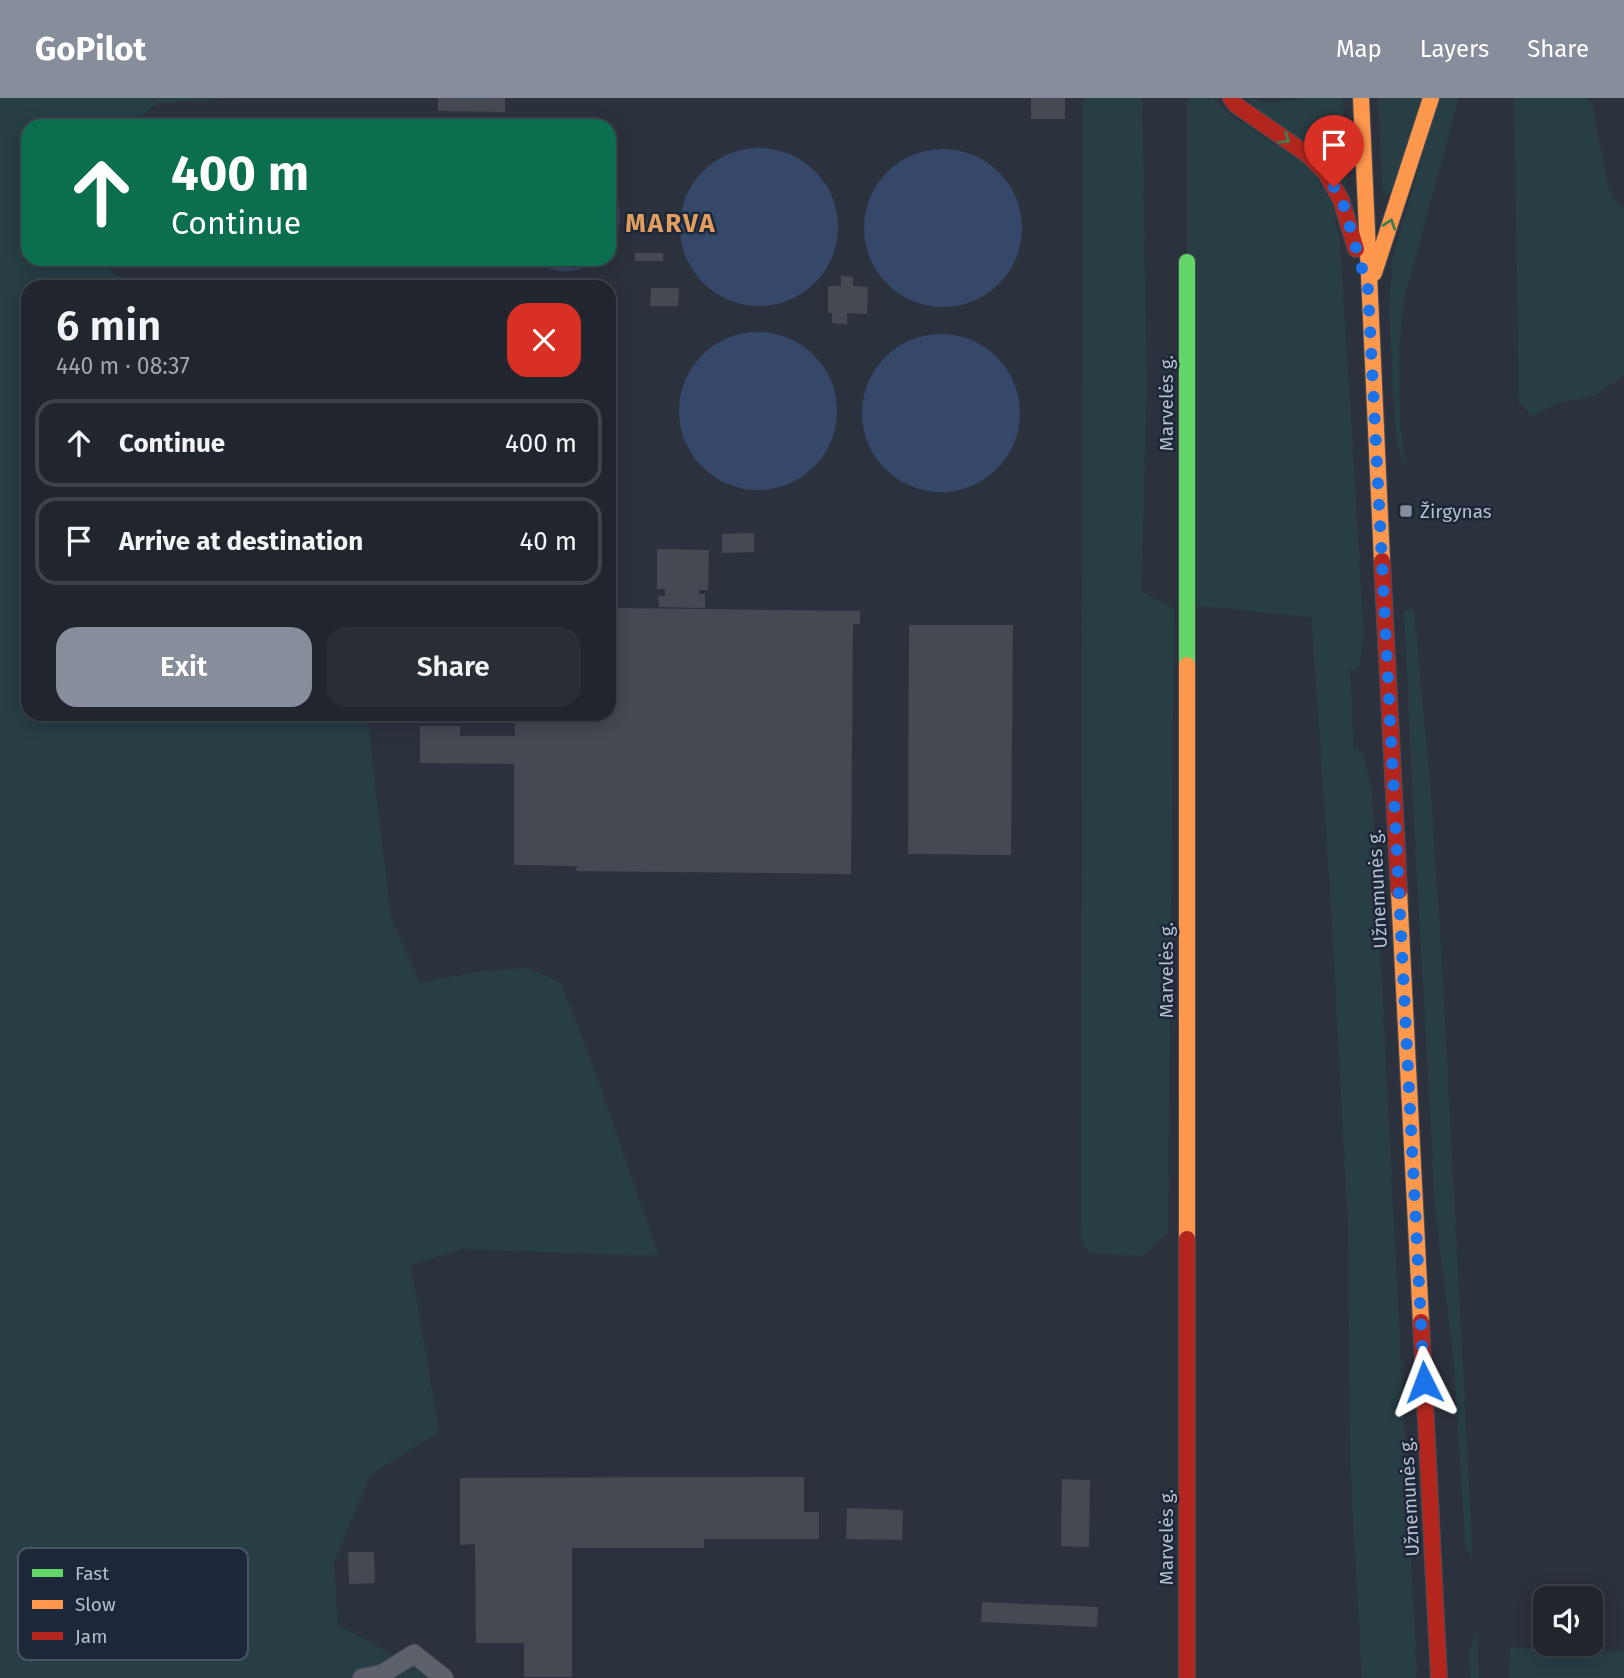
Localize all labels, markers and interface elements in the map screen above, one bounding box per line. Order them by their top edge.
text: GoPilot [35,29,146,69]
text: Map [1336,35,1382,63]
text: Layers [1420,35,1489,63]
text: Share [1527,35,1589,63]
pin [1304,115,1364,187]
icon: arrive [1315,126,1353,164]
one-way arrow [1277,131,1290,143]
text: 400 m [171,144,309,203]
icon: ahead [56,147,147,238]
text: Continue [171,204,301,242]
district label: MARVA [625,208,717,239]
one-way arrow [1382,218,1396,230]
text: 6 min [56,301,161,351]
button: close [507,303,581,377]
text: 440 m · 08:37 [56,352,190,380]
street label: Marvelės g. [1155,355,1178,451]
icon: ahead [60,424,98,462]
text: Continue [119,428,225,459]
text: 400 m [505,428,577,459]
place label: Žirgynas [1420,500,1492,523]
marker: Žirgynas [1398,503,1414,519]
icon: arrive [60,522,98,560]
text: Arrive at destination [119,526,363,557]
text: 40 m [519,526,577,557]
button: Exit [56,627,312,707]
button: Share [326,627,581,707]
street label: Užnemunės g. [1363,829,1392,949]
street label: Marvelės g. [1155,922,1178,1018]
position arrow [1387,1345,1461,1419]
street label: Užnemunės g. [1395,1437,1424,1557]
street label: Marvelės g. [1155,1489,1178,1585]
legend [18,1548,248,1660]
text: Fast [75,1562,109,1585]
map controls [1533,1586,1603,1656]
button: sound [1533,1586,1603,1656]
text: Slow [75,1593,116,1616]
text: Jam [75,1625,107,1648]

